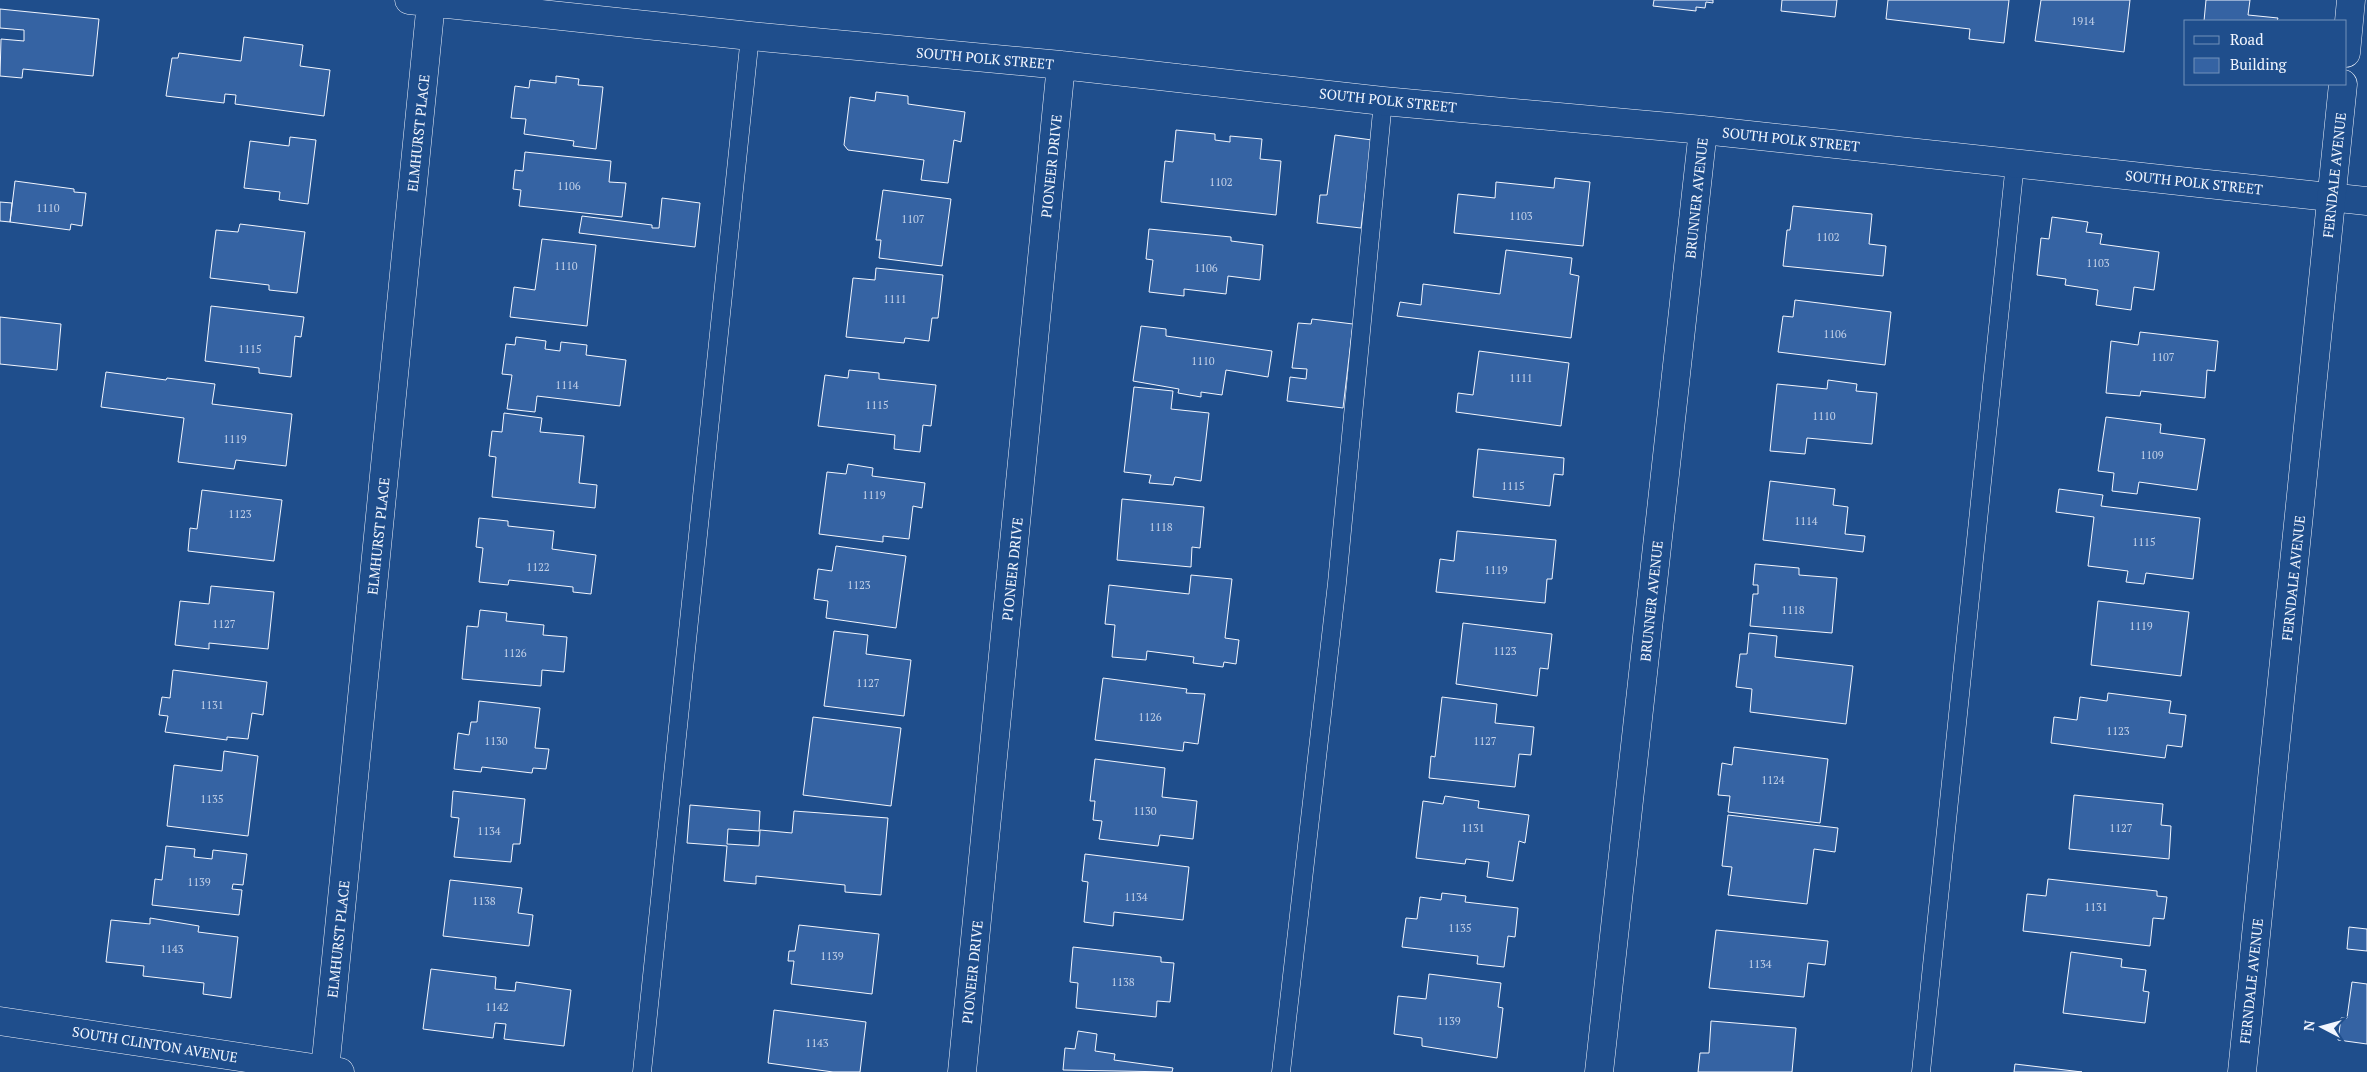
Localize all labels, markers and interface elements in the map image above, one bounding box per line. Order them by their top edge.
house number: 1914 [2071,14,2095,28]
legend [2184,20,2347,85]
text: Road [2230,29,2263,49]
street label: SOUTH POLK STREET [915,43,1055,74]
text: Building [2230,54,2288,74]
street label: ELMHURST PLACE [402,73,434,193]
street label: SOUTH POLK STREET [1318,83,1458,117]
street label: FERNDALE AVENUE [2318,111,2350,239]
street label: PIONEER DRIVE [1036,113,1066,219]
street label: SOUTH POLK STREET [1721,122,1861,156]
street label: BRUNNER AVENUE [1680,137,1712,259]
street label: SOUTH POLK STREET [2124,165,2264,199]
house number: 1102 [1209,175,1233,189]
house number: 1106 [557,179,581,193]
house number: 1110 [36,201,60,215]
house number: 1103 [1509,209,1533,223]
house number: 1107 [901,212,925,226]
house number: 1102 [1816,230,1840,244]
house number: 1103 [2086,256,2110,270]
house number: 1110 [554,259,578,273]
house number: 1106 [1194,261,1218,275]
house number: 1111 [883,292,907,306]
house number: 1106 [1823,327,1847,341]
house number: 1115 [238,342,262,356]
house number: 1107 [2151,350,2175,364]
house number: 1110 [1191,354,1215,368]
house number: 1111 [1509,371,1533,385]
house number: 1114 [555,378,579,392]
house number: 1115 [865,398,889,412]
house number: 1110 [1812,409,1836,423]
house number: 1119 [223,432,247,446]
house number: 1109 [2140,448,2164,462]
street label: ELMHURST PLACE [362,476,394,596]
house number: 1115 [1501,479,1525,493]
house number: 1119 [862,488,886,502]
house number: 1123 [228,507,252,521]
house number: 1114 [1794,514,1818,528]
street label: FERNDALE AVENUE [2277,514,2309,642]
street label: PIONEER DRIVE [997,516,1027,622]
house number: 1118 [1149,520,1173,534]
house number: 1115 [2132,535,2156,549]
street label: BRUNNER AVENUE [1635,540,1667,662]
house number: 1122 [526,560,550,574]
house number: 1119 [1484,563,1508,577]
house number: 1123 [847,578,871,592]
house number: 1118 [1781,603,1805,617]
house number: 1127 [212,617,236,631]
house number: 1119 [2129,619,2153,633]
house number: 1123 [1493,644,1517,658]
house number: 1126 [503,646,527,660]
house number: 1127 [856,676,880,690]
house number: 1131 [200,698,224,712]
house number: 1126 [1138,710,1162,724]
house number: 1123 [2106,724,2130,738]
house number: 1130 [484,734,508,748]
house number: 1127 [1473,734,1497,748]
house number: 1124 [1761,773,1785,787]
house number: 1135 [200,792,224,806]
house number: 1130 [1133,804,1157,818]
house number: 1131 [1461,821,1485,835]
house number: 1127 [2109,821,2133,835]
house number: 1134 [477,824,501,838]
house number: 1139 [187,875,211,889]
street label: ELMHURST PLACE [322,879,354,999]
house number: 1134 [1124,890,1148,904]
house number: 1138 [472,894,496,908]
house number: 1131 [2084,900,2108,914]
street label: FERNDALE AVENUE [2235,917,2267,1045]
street label: PIONEER DRIVE [957,919,987,1025]
house number: 1135 [1448,921,1472,935]
house number: 1143 [160,942,184,956]
house number: 1139 [820,949,844,963]
house number: 1134 [1748,957,1772,971]
house number: 1138 [1111,975,1135,989]
house number: 1142 [485,1000,509,1014]
north arrow [2297,1002,2347,1052]
house number: 1139 [1437,1014,1461,1028]
text: N [2299,1019,2319,1032]
street label: SOUTH CLINTON AVENUE [71,1022,239,1066]
house number: 1143 [805,1036,829,1050]

